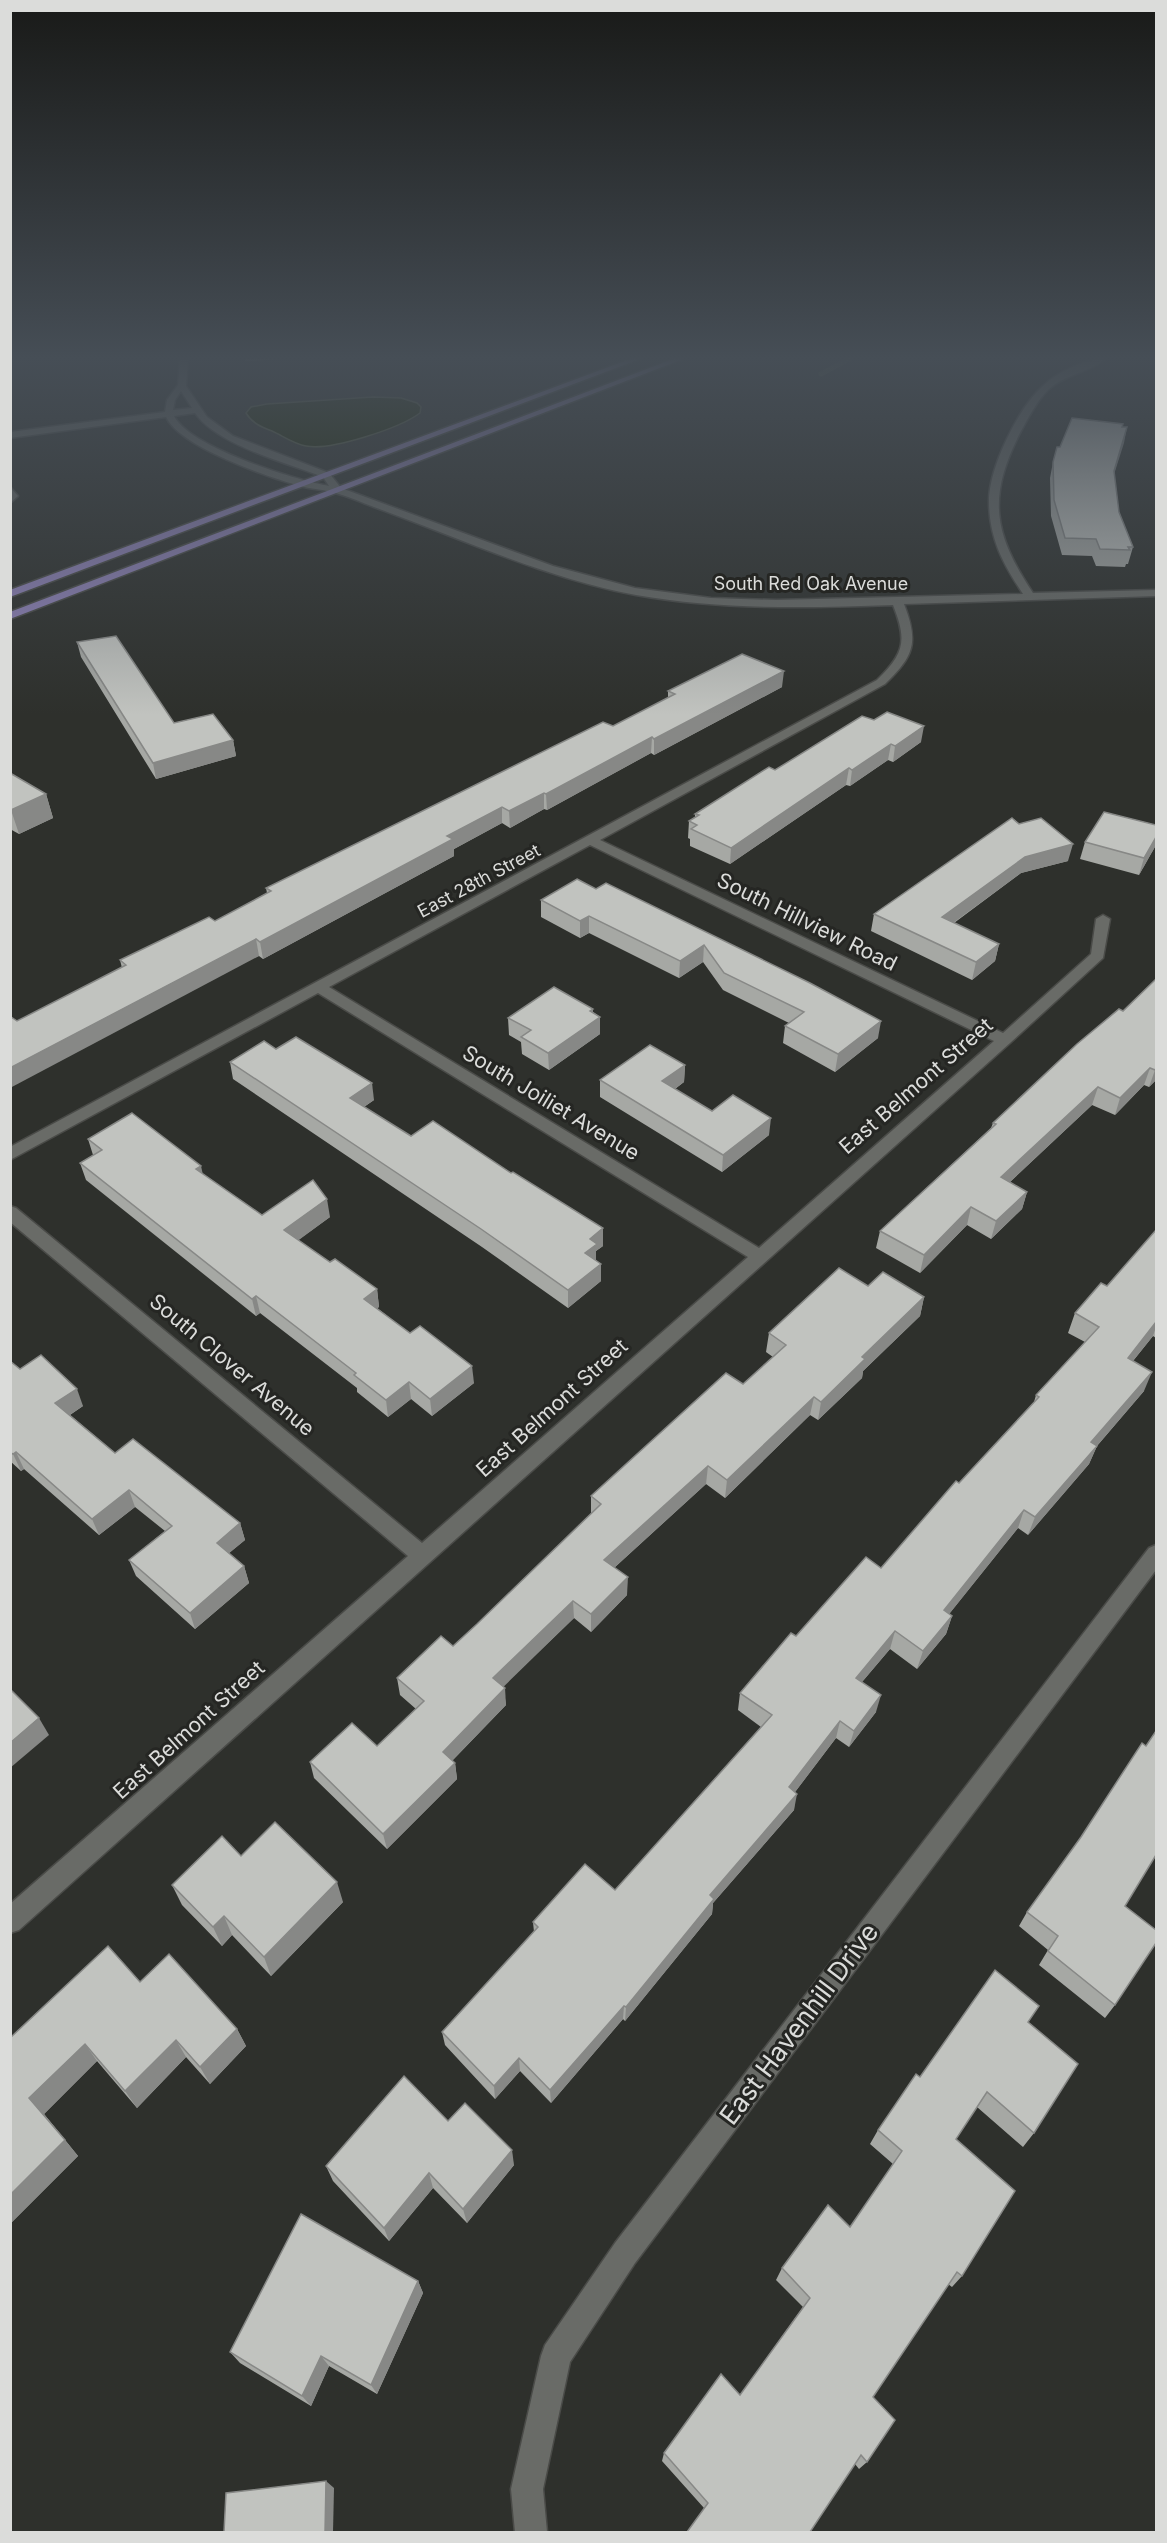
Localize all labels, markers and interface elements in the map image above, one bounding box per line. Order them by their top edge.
street label: South Red Oak Avenue [714,573,908,594]
street label: East 28th Street [414,839,544,922]
street label: South Hillview Road [713,867,901,976]
street label: East Belmont Street [834,1012,997,1159]
street label: South Joiliet Avenue [458,1040,644,1165]
street label: South Clover Avenue [145,1288,320,1441]
street label: East Belmont Street [471,1333,632,1482]
street label: East Belmont Street [108,1655,269,1804]
street label: East Havenhill Drive [713,1917,884,2130]

